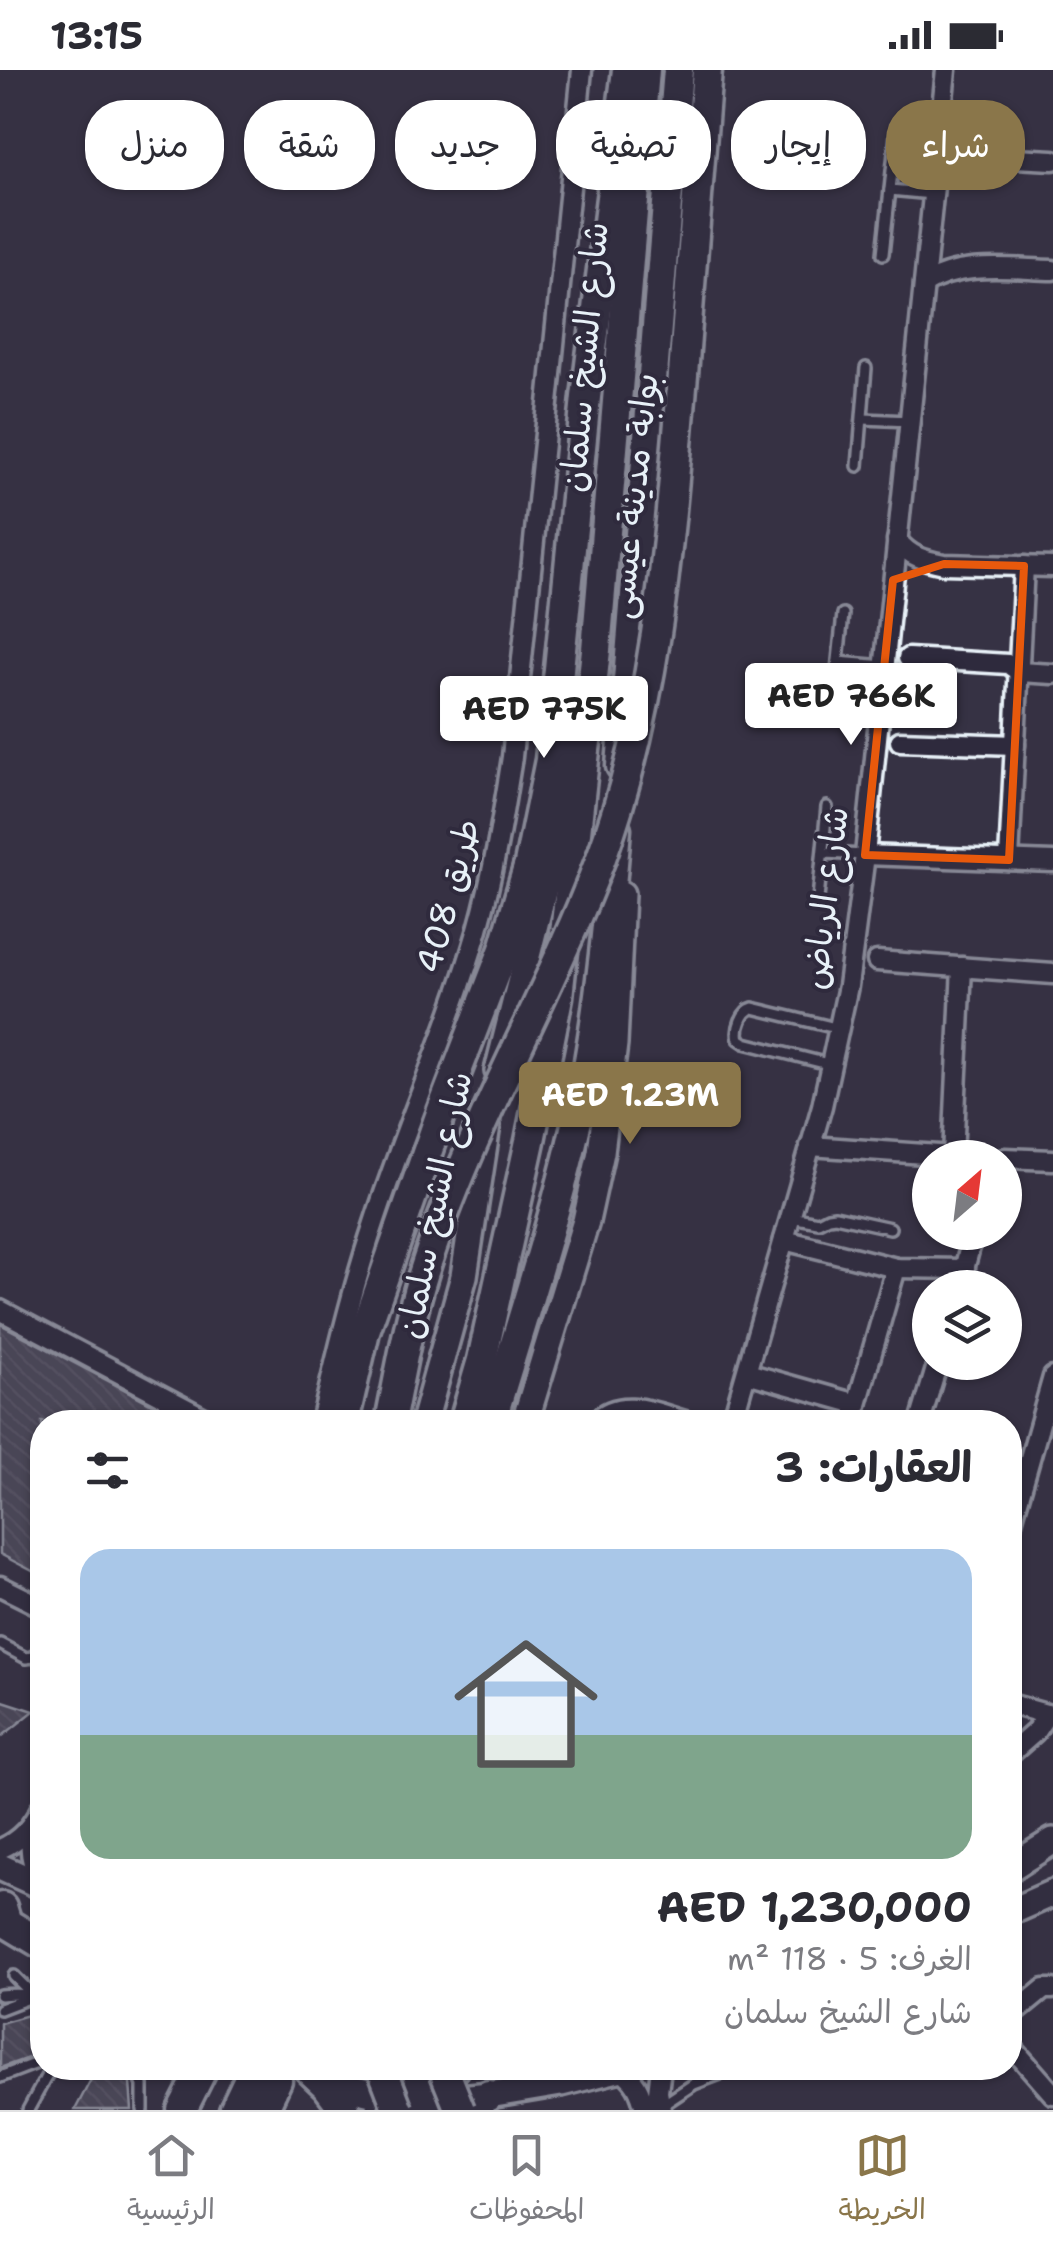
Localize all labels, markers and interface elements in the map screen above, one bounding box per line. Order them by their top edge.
text: 13:15 [50,10,143,61]
chip: منزل [85,100,224,190]
chip: شقة [244,100,375,190]
chip: جديد [395,100,536,190]
chip: تصفية [556,100,711,190]
chip: إيجار [731,100,866,190]
chip: شراء [886,100,1025,190]
street label: شارع الشيخ سلمان [548,220,621,494]
street label: بوابة مدينة عيسى [596,371,669,621]
pin: AED 766K [748,663,954,748]
text: AED 766K [767,674,935,717]
pin: AED 775K [441,676,647,761]
text: AED 775K [462,687,626,730]
street label: شارع الرياض [790,804,861,992]
street label: طريق 408 [404,813,491,978]
pin: AED 1.23M [516,1062,744,1147]
street label: شارع الشيخ سلمان [385,1067,484,1343]
text: AED 1.23M [541,1073,719,1116]
north arrow [912,1140,1022,1250]
map controls [912,1140,1022,1380]
button: layers [912,1270,1022,1380]
text: العقارات: 3 [774,1439,972,1495]
icon: filters [80,1443,135,1498]
icon: home [436,1614,616,1794]
text: AED 1,230,000 [657,1879,972,1935]
text: الغرف: 5 · 118 m² [727,1937,972,1980]
text: شارع الشيخ سلمان [724,1990,972,2033]
tab: الرئيسية [127,2128,215,2234]
tab: المحفوظات [469,2128,584,2234]
tab: الخريطة [839,2128,926,2234]

